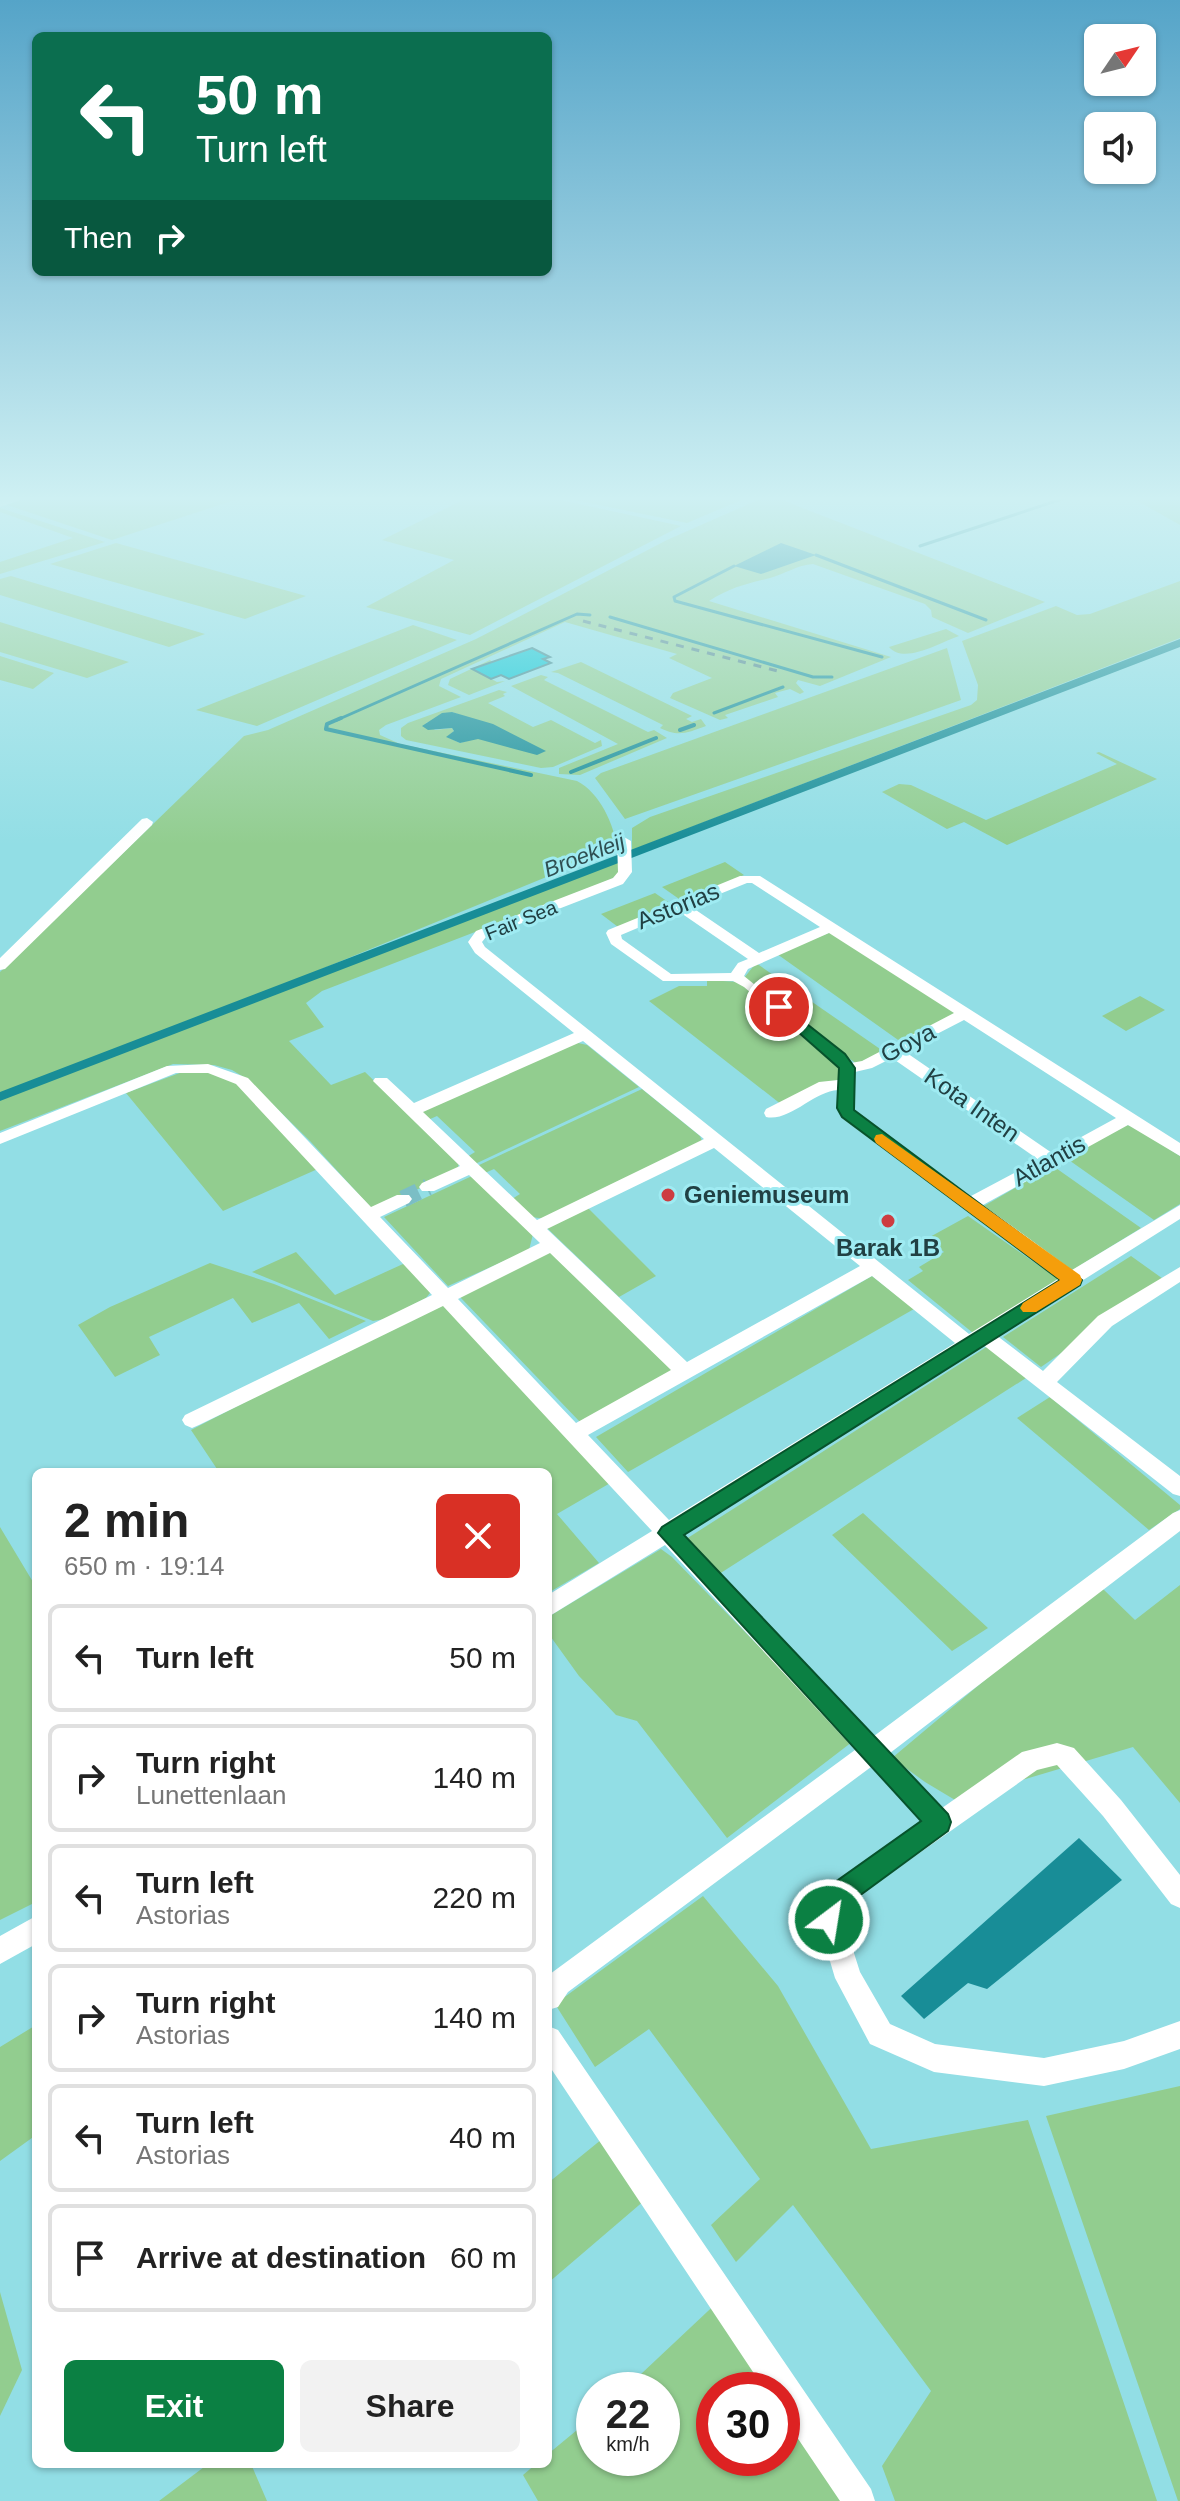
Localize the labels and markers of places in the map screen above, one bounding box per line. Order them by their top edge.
pin [745,973,813,1041]
place label: Geniemuseum [684,1181,849,1208]
marker: Geniemuseum [659,1186,677,1204]
marker: Barak 1B [879,1212,897,1230]
place label: Barak 1B [836,1234,940,1261]

